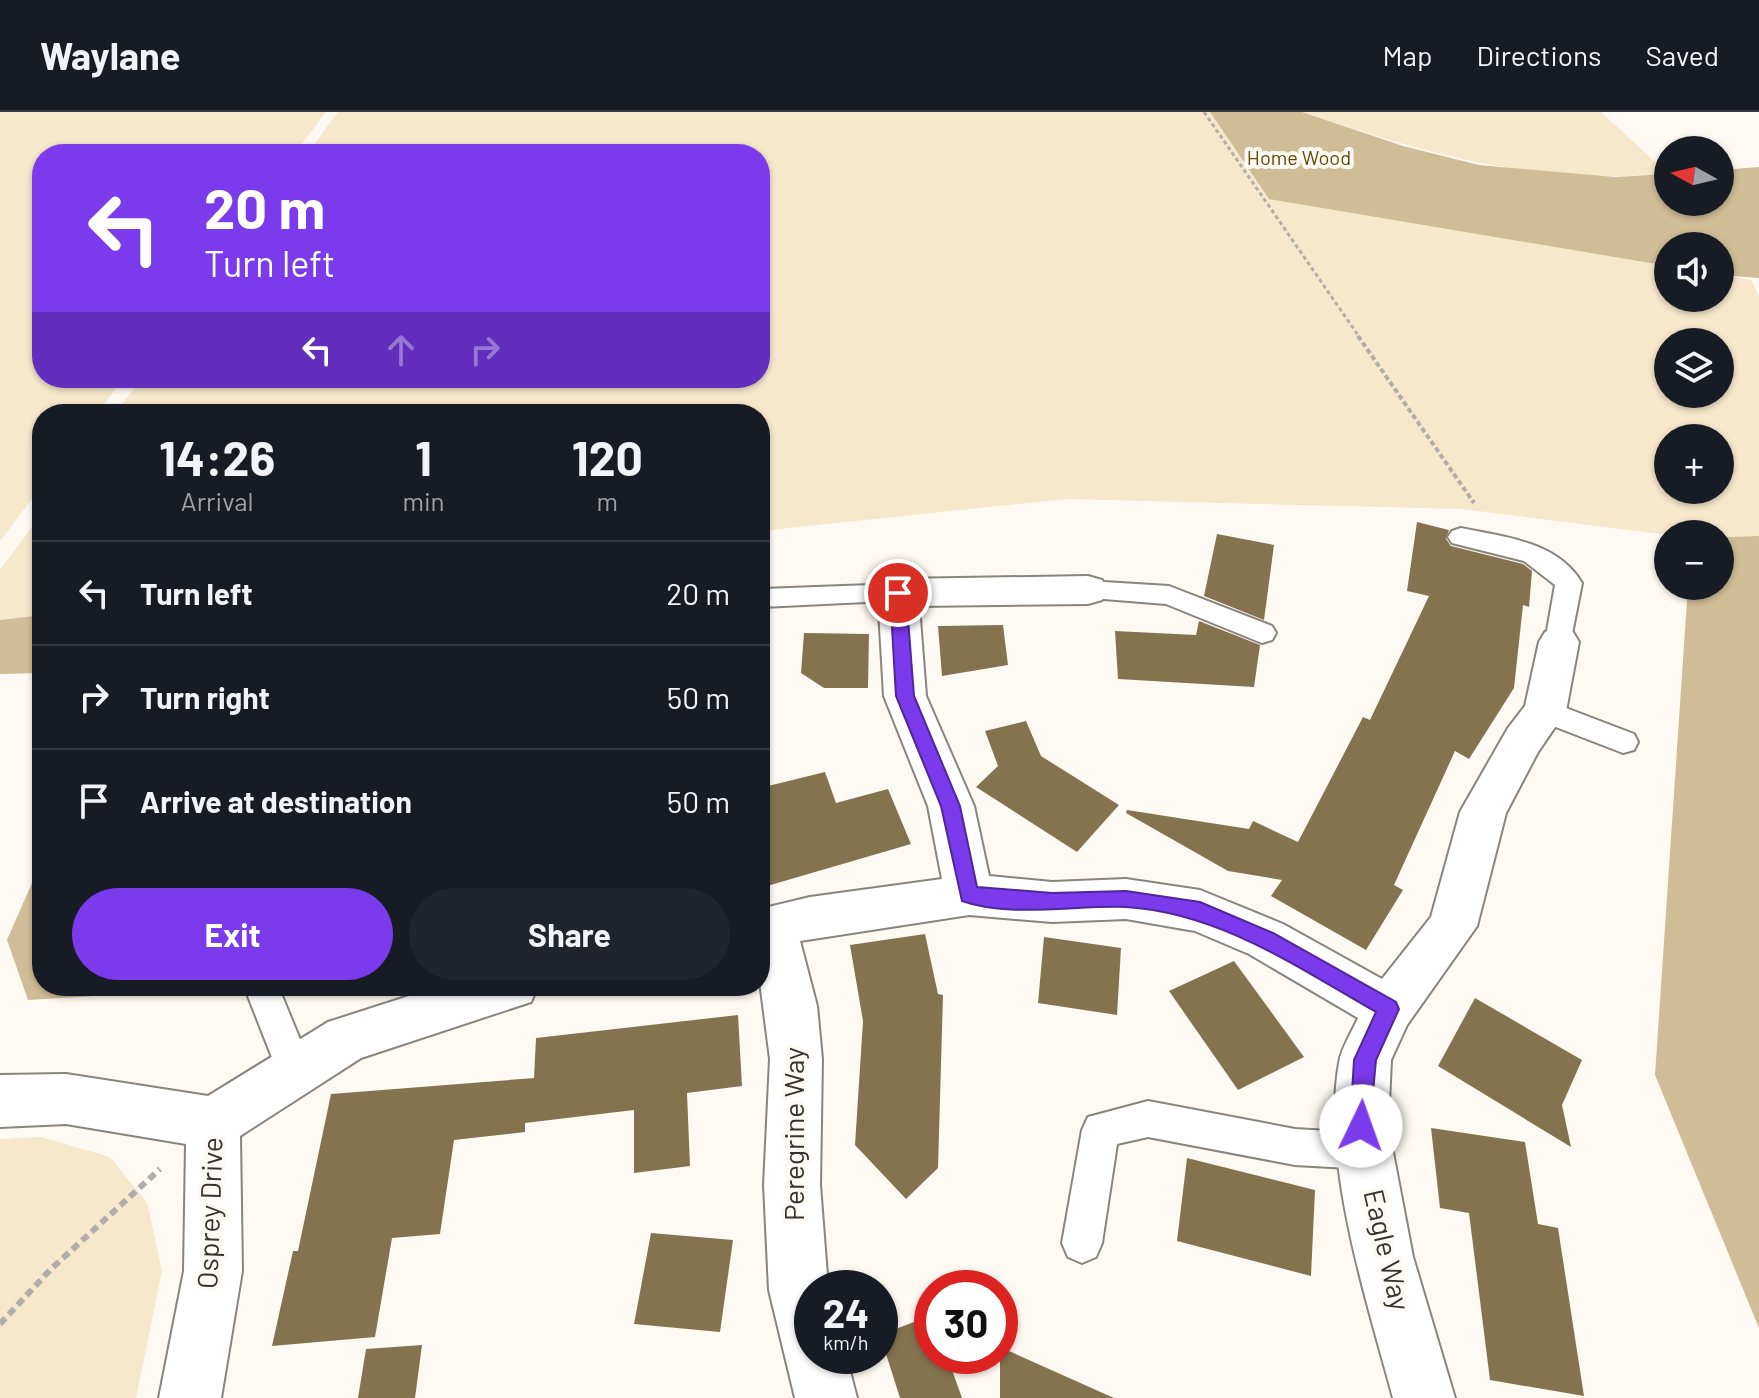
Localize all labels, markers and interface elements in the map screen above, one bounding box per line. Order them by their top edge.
text: Waylane [40,32,181,78]
text: Map [1383,38,1432,72]
text: Directions [1476,38,1602,72]
text: Saved [1646,38,1719,72]
north arrow [1654,136,1734,216]
map controls [1654,136,1734,600]
park label: Home Wood [1247,145,1351,169]
text: 20 m [204,173,325,240]
icon: left [72,176,176,280]
button: sound [1654,232,1734,312]
text: Turn left [204,241,335,284]
icon: left [295,328,339,372]
icon: ahead [379,328,423,372]
icon: right [463,328,507,372]
button: layers [1654,328,1734,408]
button: + [1654,424,1734,504]
text: 14:26 [159,428,275,486]
text: 1 [415,428,432,486]
text: 120 [572,428,643,486]
text: Arrival [181,485,254,516]
text: min [402,485,445,516]
text: m [597,485,618,516]
button: − [1654,520,1734,600]
pin [864,559,932,627]
icon: left [72,571,116,615]
icon: arrive [876,571,920,615]
text: Turn left [140,575,253,611]
text: 20 m [666,575,730,611]
icon: right [72,675,116,719]
text: Turn right [140,679,270,715]
text: 50 m [667,679,730,715]
icon: arrive [72,779,116,823]
text: Arrive at destination [140,783,412,819]
text: 50 m [667,783,730,819]
button: Exit [72,888,393,980]
button: Share [409,888,730,980]
street label: Peregrine Way [776,1047,810,1221]
position arrow [1319,1084,1403,1168]
street label: Osprey Drive [189,1136,229,1289]
street label: Eagle Way [1358,1186,1418,1314]
speed limit sign: 30 [914,1270,1018,1374]
text: 24 [823,1288,869,1336]
text: km/h [823,1330,869,1354]

